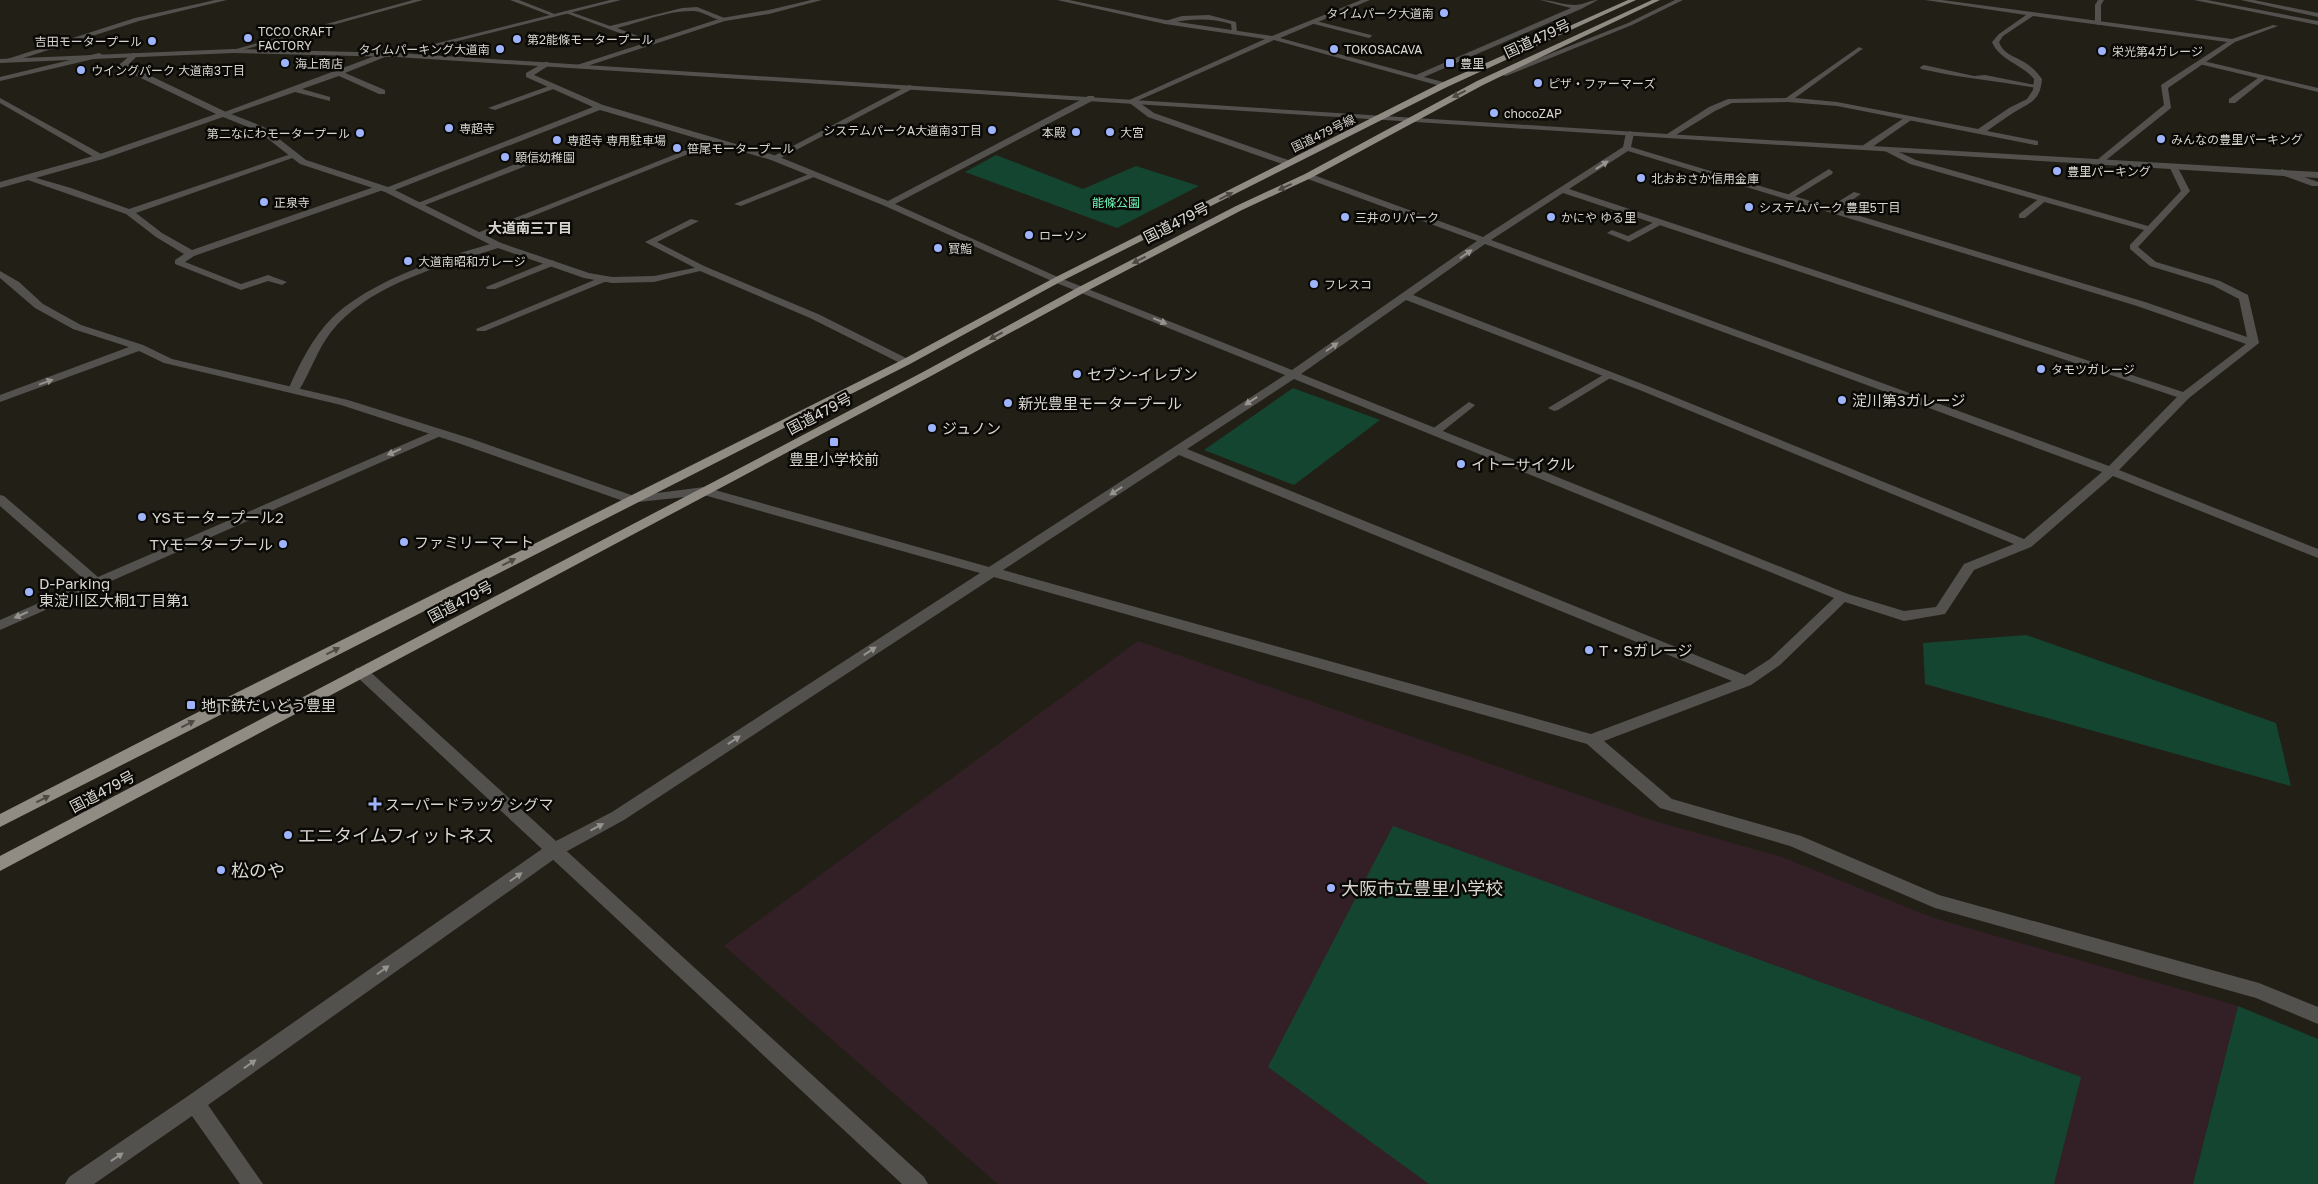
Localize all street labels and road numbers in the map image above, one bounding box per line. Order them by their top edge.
street label: 国道479号 [1501,15,1573,61]
street label: 国道479号線 [1289,111,1357,155]
street label: 国道479号 [1140,198,1212,246]
street label: 国道479号 [783,388,855,438]
street label: 国道479号 [424,576,496,626]
street label: 国道479号 [66,766,138,816]

